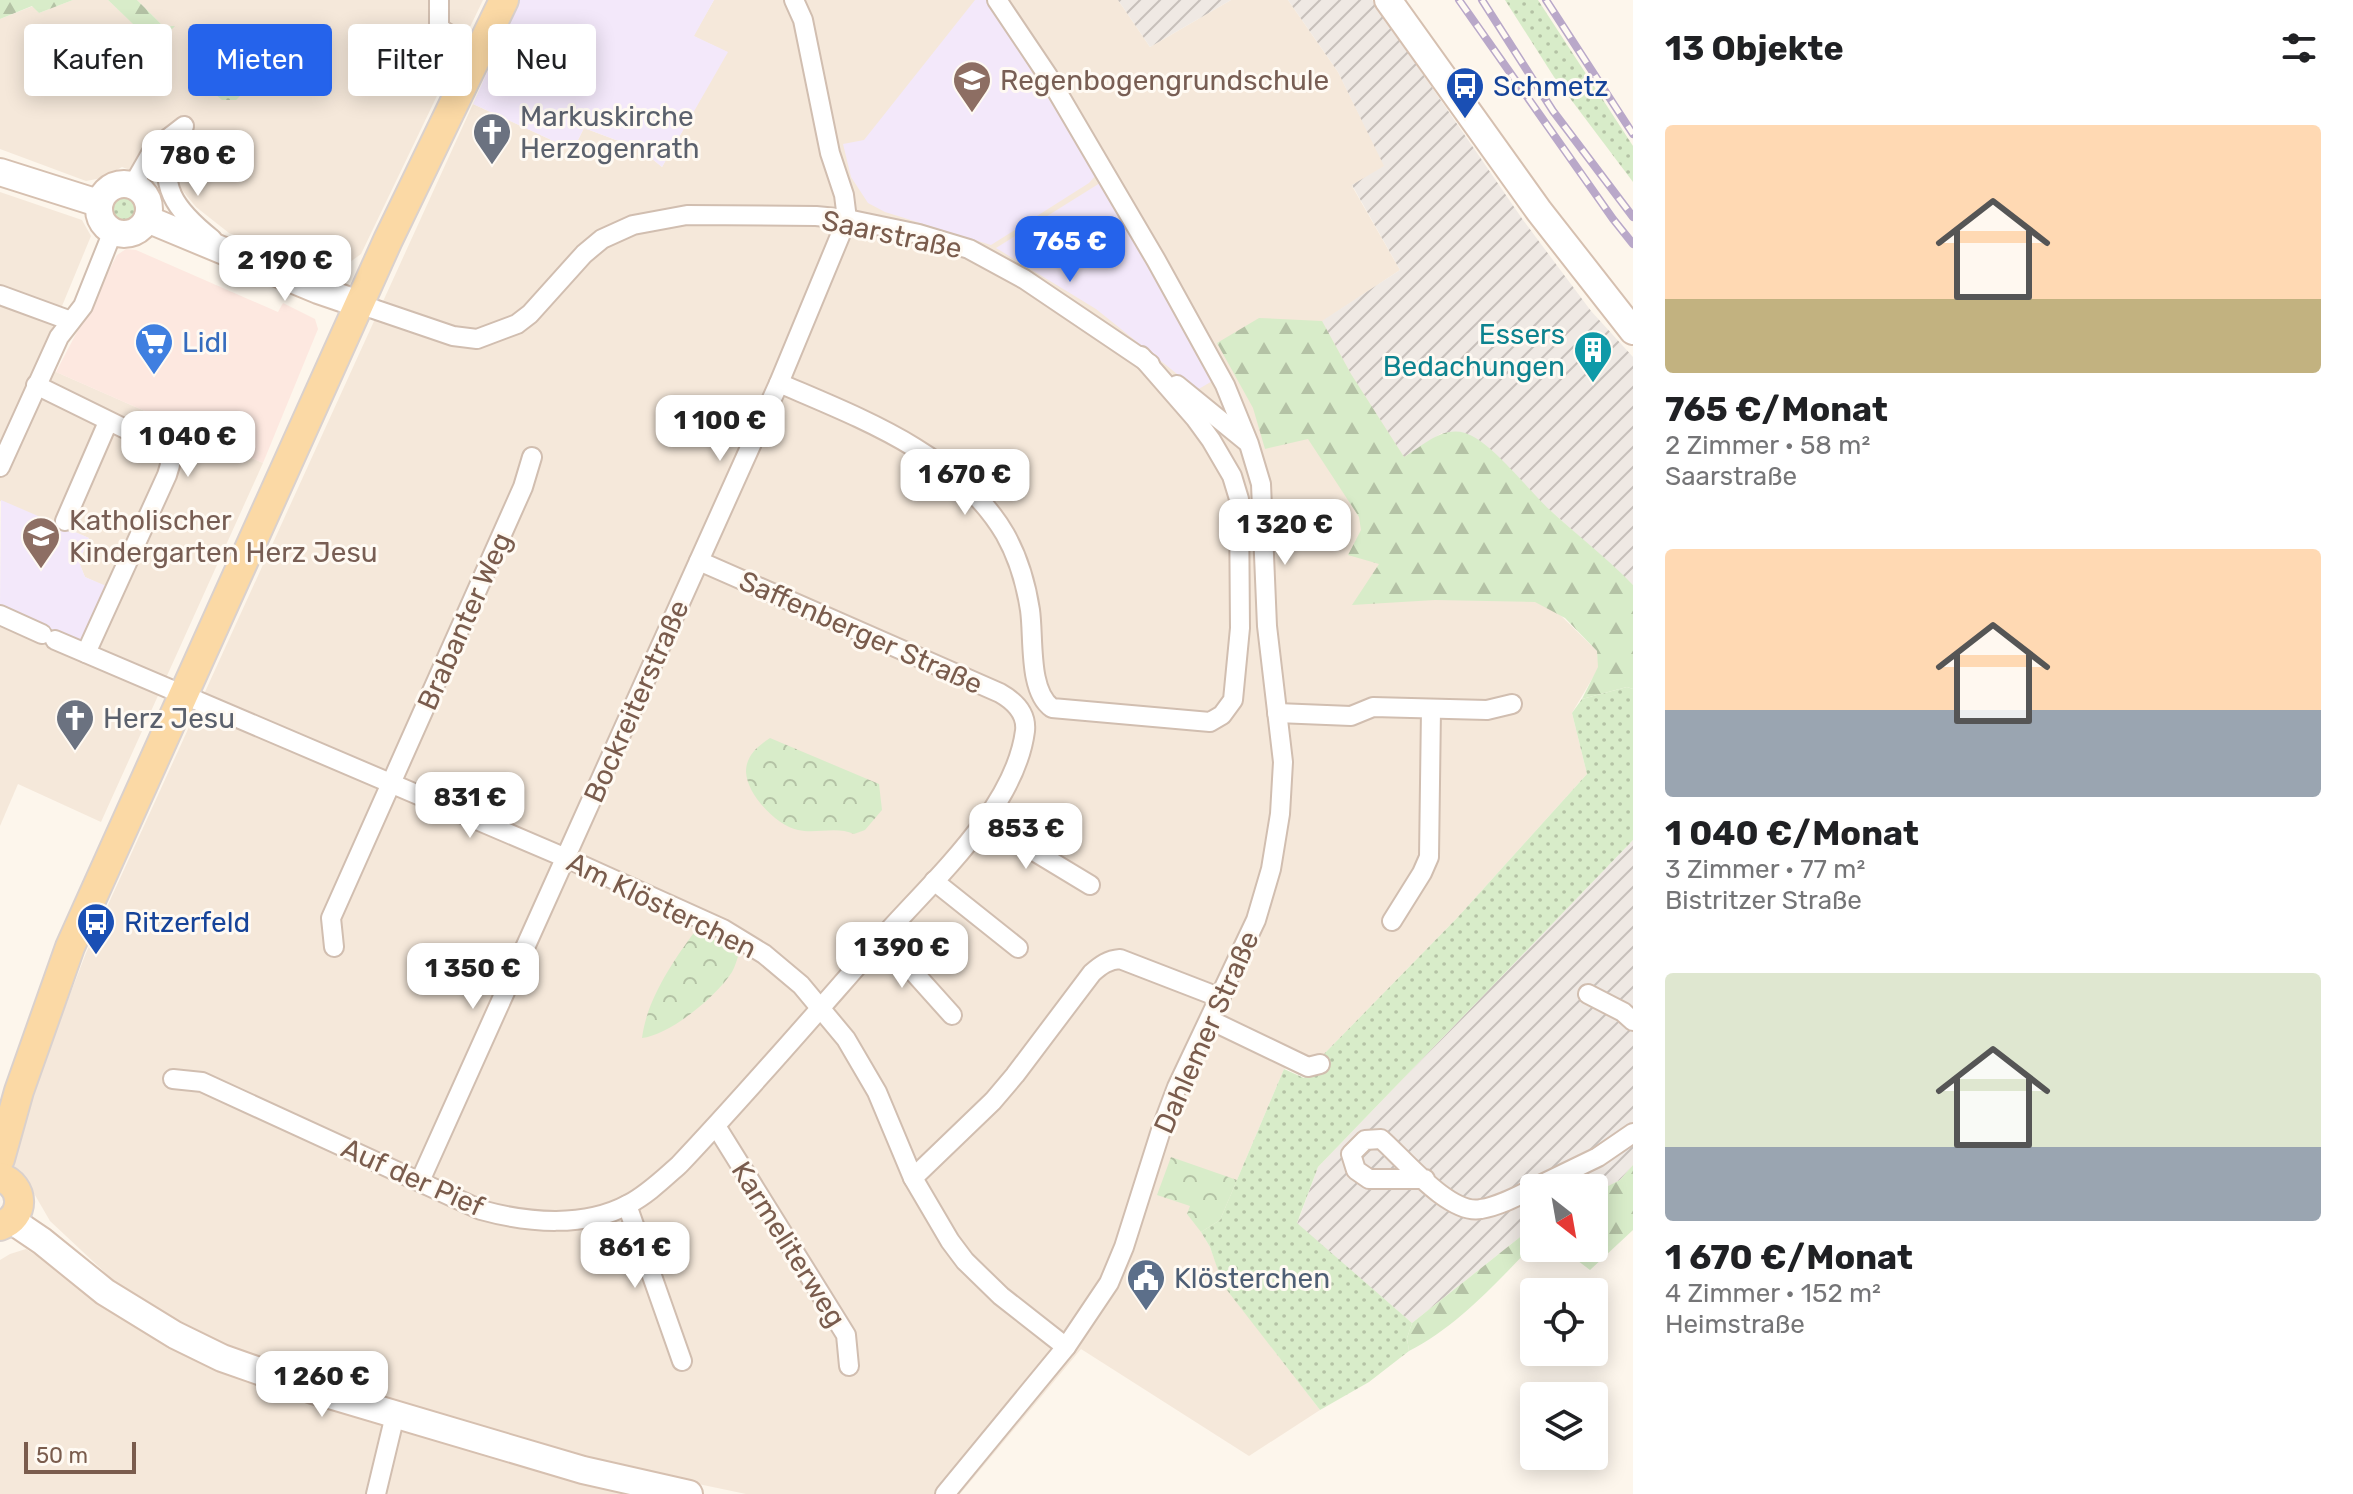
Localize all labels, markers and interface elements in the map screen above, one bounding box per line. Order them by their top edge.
chip: Kaufen [24,24,172,96]
chip: Mieten [188,24,332,96]
chip: Filter [348,24,472,96]
chip: Neu [488,24,596,96]
icon: filters [2277,26,2321,70]
text: 13 Objekte [1665,28,1844,69]
school or university icon: Regenbogengrundschule [951,59,993,114]
place label: Regenbogengrundschule [1000,64,1329,97]
bus stop icon: Schmetz [1444,65,1486,120]
place label: Schmetz [1493,70,1609,103]
place label: Markuskirche Herzogenrath [520,100,700,165]
church icon: Markuskirche Herzogenrath [471,111,513,166]
pin: 780 € [142,130,254,198]
text: 780 € [160,140,236,171]
icon: home [1921,177,2065,321]
street label: Saarstraße [819,204,965,265]
pin: 765 € [1014,216,1126,284]
text: 765 € [1033,226,1107,257]
pin: 2 190 € [211,235,359,303]
text: 2 190 € [237,245,333,276]
place label: Essers Bedachungen [1383,318,1565,383]
supermarket icon: Lidl [133,321,175,376]
place label: Lidl [182,326,228,359]
building icon: Essers Bedachungen [1572,329,1614,384]
text: 765 €/Monat [1665,389,1888,430]
pin: 1 100 € [646,395,794,463]
text: 1 100 € [674,405,766,436]
pin: 1 040 € [114,411,262,479]
text: 1 040 € [139,421,237,452]
text: 2 Zimmer · 58 m² [1665,430,1870,461]
pin: 1 670 € [891,449,1039,517]
text: 1 670 € [918,459,1012,490]
text: Saarstraße [1665,461,1797,492]
pin: 1 320 € [1211,499,1359,567]
place label: Katholischer Kindergarten Herz Jesu [69,504,378,569]
text: 1 320 € [1237,509,1333,540]
school or university icon: Katholischer Kindergarten Herz Jesu [20,515,62,570]
street label: Brabanter Weg [411,527,518,715]
street label: Saffenberger Straße [734,564,988,701]
street label: Bockreiterstraße [577,595,696,808]
icon: home [1921,601,2065,745]
church icon: Herz Jesu [54,697,96,752]
place label: Herz Jesu [103,702,235,735]
pin: 831 € [414,772,526,840]
text: 831 € [433,782,507,813]
pin: 853 € [970,803,1082,871]
text: 853 € [987,813,1065,844]
text: 1 040 €/Monat [1665,813,1919,854]
street label: Am Klösterchen [562,845,762,966]
text: 3 Zimmer · 77 m² [1665,854,1865,885]
text: Bistritzer Straße [1665,885,1862,916]
bus stop icon: Ritzerfeld [75,901,117,956]
place label: Ritzerfeld [124,906,250,939]
pin: 1 390 € [828,922,976,990]
street label: Dahlemer Straße [1147,926,1266,1139]
text: 1 390 € [854,932,950,963]
pin: 1 350 € [399,943,547,1011]
text: 1 350 € [425,953,521,984]
icon: home [1921,1025,2065,1169]
street label: Auf der Pief [336,1131,489,1224]
street label: Karmeliterweg [725,1156,853,1333]
north arrow [1520,1174,1608,1262]
map controls [1520,1174,1608,1470]
pin: 861 € [579,1222,691,1290]
text: 861 € [599,1232,671,1263]
text: 1 670 €/Monat [1665,1237,1913,1278]
public building icon: Klösterchen [1125,1257,1167,1312]
place label: Klösterchen [1174,1262,1330,1295]
button: locate [1520,1278,1608,1366]
text: 4 Zimmer · 152 m² [1665,1278,1881,1309]
text: Heimstraße [1665,1309,1805,1340]
pin: 1 260 € [248,1351,396,1419]
text: 1 260 € [274,1361,370,1392]
button: layers [1520,1382,1608,1470]
scale bar [24,1438,136,1474]
text: 50 m [36,1442,88,1469]

